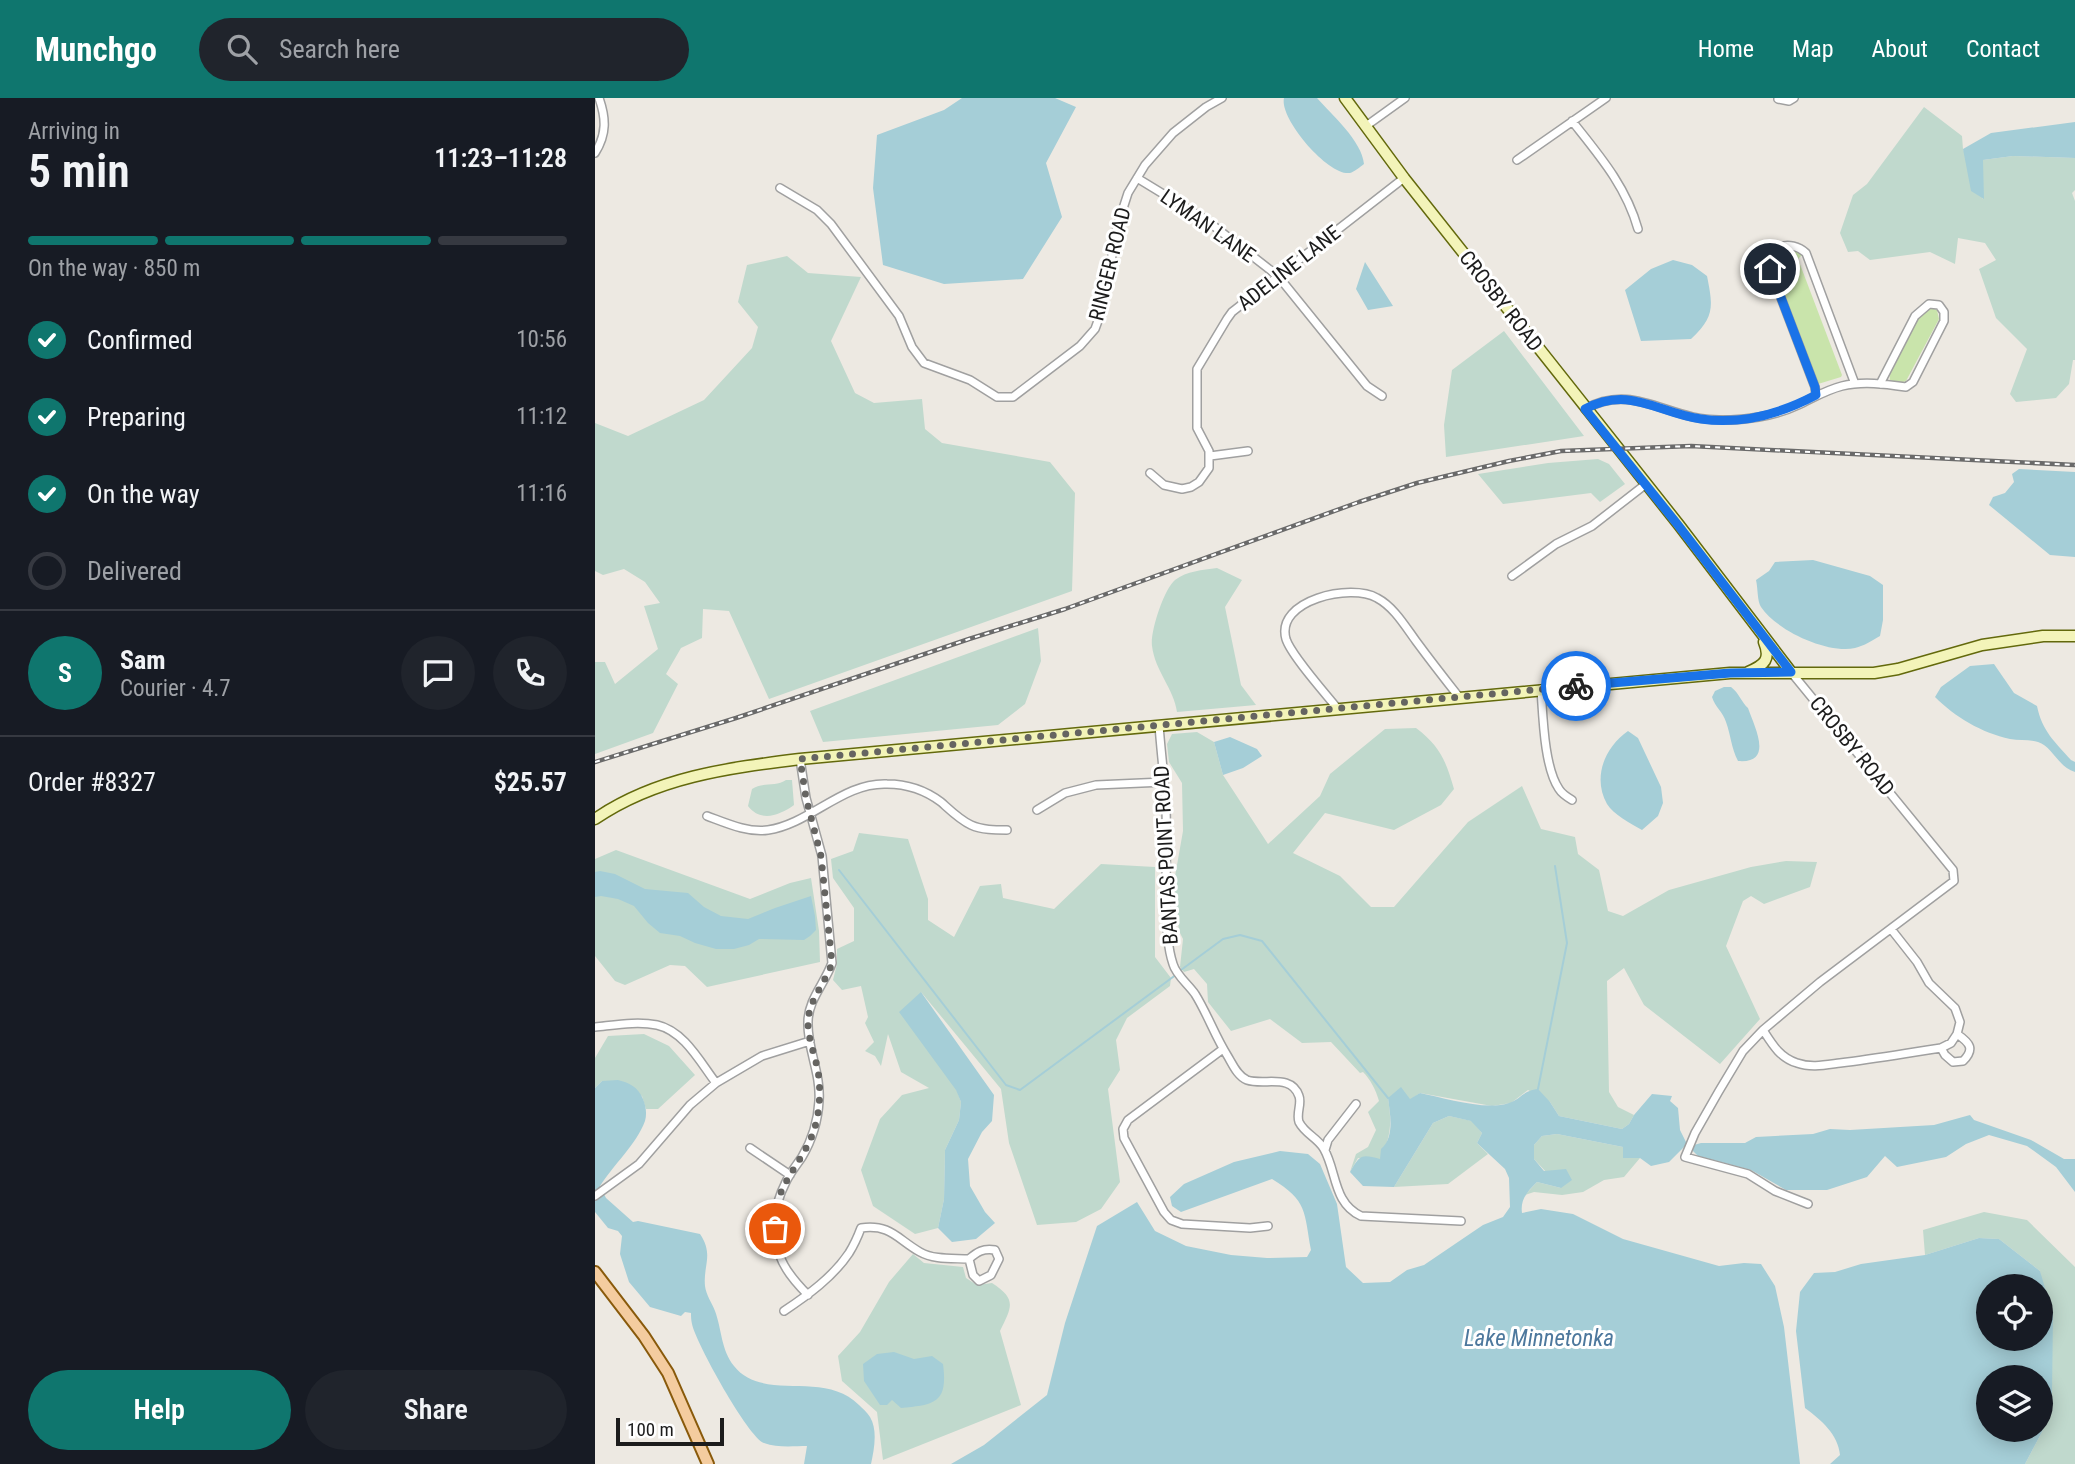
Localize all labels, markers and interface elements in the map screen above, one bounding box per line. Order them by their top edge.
search box [199,18,689,81]
text: Munchgo [35,30,157,69]
icon: search [223,30,261,68]
text: Search here [279,34,400,64]
text: Home [1698,35,1754,63]
text: Map [1792,35,1834,63]
text: About [1872,35,1928,63]
text: Contact [1966,35,2040,63]
text: Arriving in [28,118,120,145]
text: 11:23–11:28 [434,143,567,173]
text: 5 min [28,144,130,198]
street label: LYMAN LANE [1156,185,1260,267]
street label: RINGER ROAD [1084,205,1136,323]
street label: ADELINE LANE [1233,220,1345,316]
pin [1740,239,1800,299]
street label: CROSBY ROAD [1454,246,1548,356]
icon: home [1751,250,1789,288]
text: On the way · 850 m [28,255,200,282]
icon: check [28,321,66,359]
text: Confirmed [87,325,193,355]
text: 10:56 [516,326,567,353]
icon: check [28,398,66,436]
text: Preparing [87,402,186,432]
text: 11:12 [516,403,567,430]
icon: check [28,475,66,513]
text: On the way [87,479,200,509]
text: 11:16 [516,480,567,507]
text: Delivered [87,556,182,586]
button: chat [401,636,475,710]
button: phone [493,636,567,710]
text: Sam [120,645,166,675]
courier [1541,651,1611,721]
text: S [58,658,72,688]
icon: bike [1557,667,1595,705]
text: Courier · 4.7 [120,675,231,702]
street label: CROSBY ROAD [1805,691,1899,801]
street label: BANTAS POINT ROAD [1149,765,1183,945]
text: Order #8327 [28,767,156,797]
text: $25.57 [494,767,567,797]
pin [745,1199,805,1259]
icon: bag [756,1210,794,1248]
map controls [1976,1274,2053,1442]
button: locate [1976,1274,2053,1351]
water label: Lake Minnetonka [1464,1325,1614,1352]
button: layers [1976,1365,2053,1442]
button: Help [28,1370,291,1450]
button: Share [305,1370,567,1450]
scale bar [616,1415,725,1447]
text: 100 m [627,1418,674,1441]

